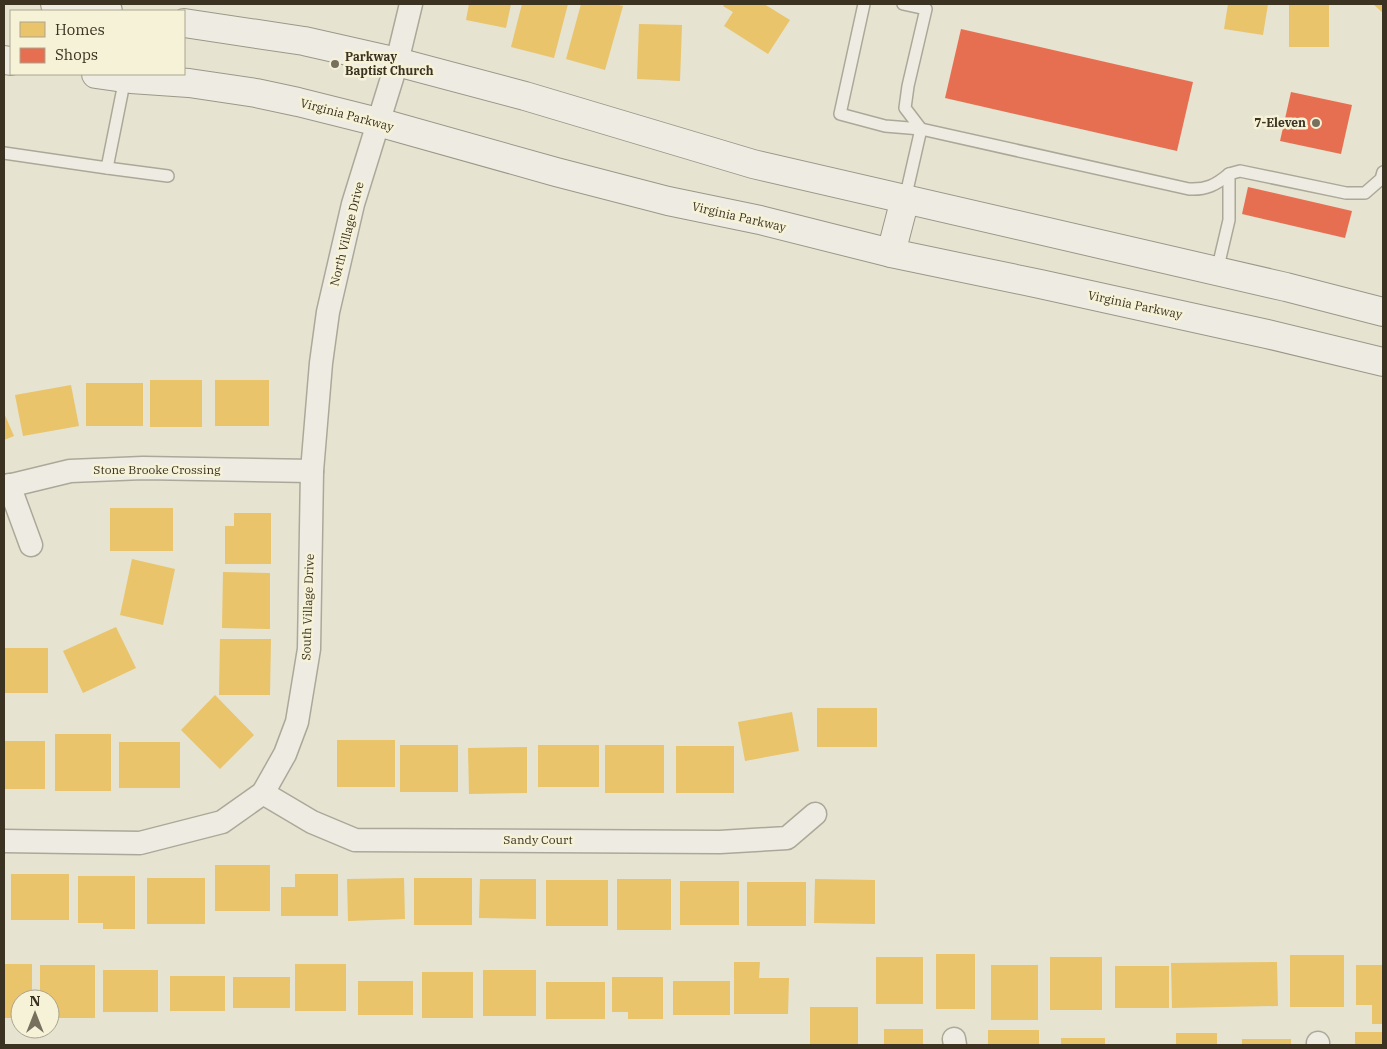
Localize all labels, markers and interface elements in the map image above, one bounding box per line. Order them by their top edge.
legend [10,10,185,75]
text: Homes [55,20,105,39]
text: Shops [55,45,98,64]
place label: Parkway Baptist Church [345,49,434,78]
marker: Parkway Baptist Church [329,58,341,70]
street label: Virginia Parkway [299,95,396,134]
place label: 7-Eleven [1254,115,1306,130]
marker: 7-Eleven [1310,117,1322,129]
street label: North Village Drive [326,180,367,288]
street label: Virginia Parkway [691,198,788,235]
street label: Virginia Parkway [1087,287,1184,322]
street label: Stone Brooke Crossing [93,462,221,477]
street label: South Village Drive [298,553,317,661]
street label: Sandy Court [503,832,573,847]
north arrow [10,989,60,1039]
text: N [29,992,41,1010]

